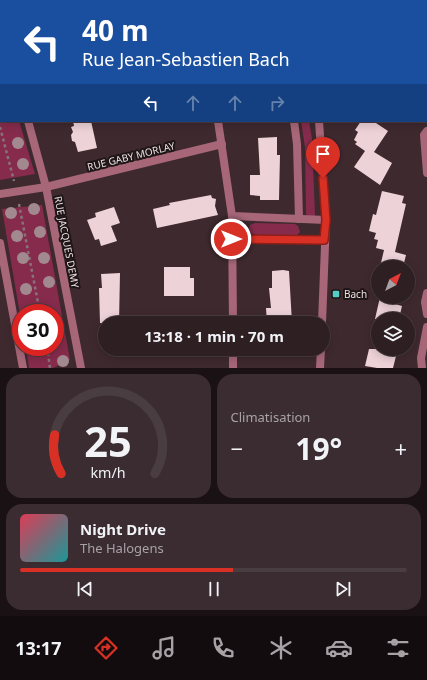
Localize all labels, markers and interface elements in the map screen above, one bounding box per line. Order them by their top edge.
text: 40 m [82,11,149,49]
icon: left [16,16,68,68]
text: Rue Jean-Sebastien Bach [82,47,290,71]
icon: left [140,92,162,114]
icon: ahead [182,92,204,114]
icon: ahead [224,92,246,114]
icon: right [266,92,288,114]
pin [306,137,340,178]
street label: RUE GABY MORLAY [86,138,177,174]
icon: arrive [312,143,334,165]
street label: RUE JACQUES DEMY [51,195,83,289]
position arrow [210,218,252,260]
north arrow [371,260,415,304]
map controls [371,260,415,356]
place label: Bach [344,287,367,301]
marker: Bach [331,289,341,299]
speed limit sign: 30 [12,304,64,356]
button: layers [371,312,415,356]
text: 13:18 · 1 min · 70 m [144,326,284,346]
text: Climatisation [231,408,310,426]
text: 25 [84,413,132,469]
text: 19° [295,428,342,469]
text: − [231,433,243,463]
text: + [394,433,407,463]
text: km/h [91,463,126,482]
text: Night Drive [80,519,166,539]
text: The Halogens [80,539,164,557]
icon: previous [74,578,96,600]
icon: pause [203,578,225,600]
icon: next [332,578,354,600]
icon: directions [92,634,120,662]
icon: music [150,634,178,662]
icon: phone [209,634,237,662]
icon: climate [267,634,295,662]
icon: car [325,634,353,662]
icon: filters [384,634,412,662]
text: 13:17 [15,636,61,660]

